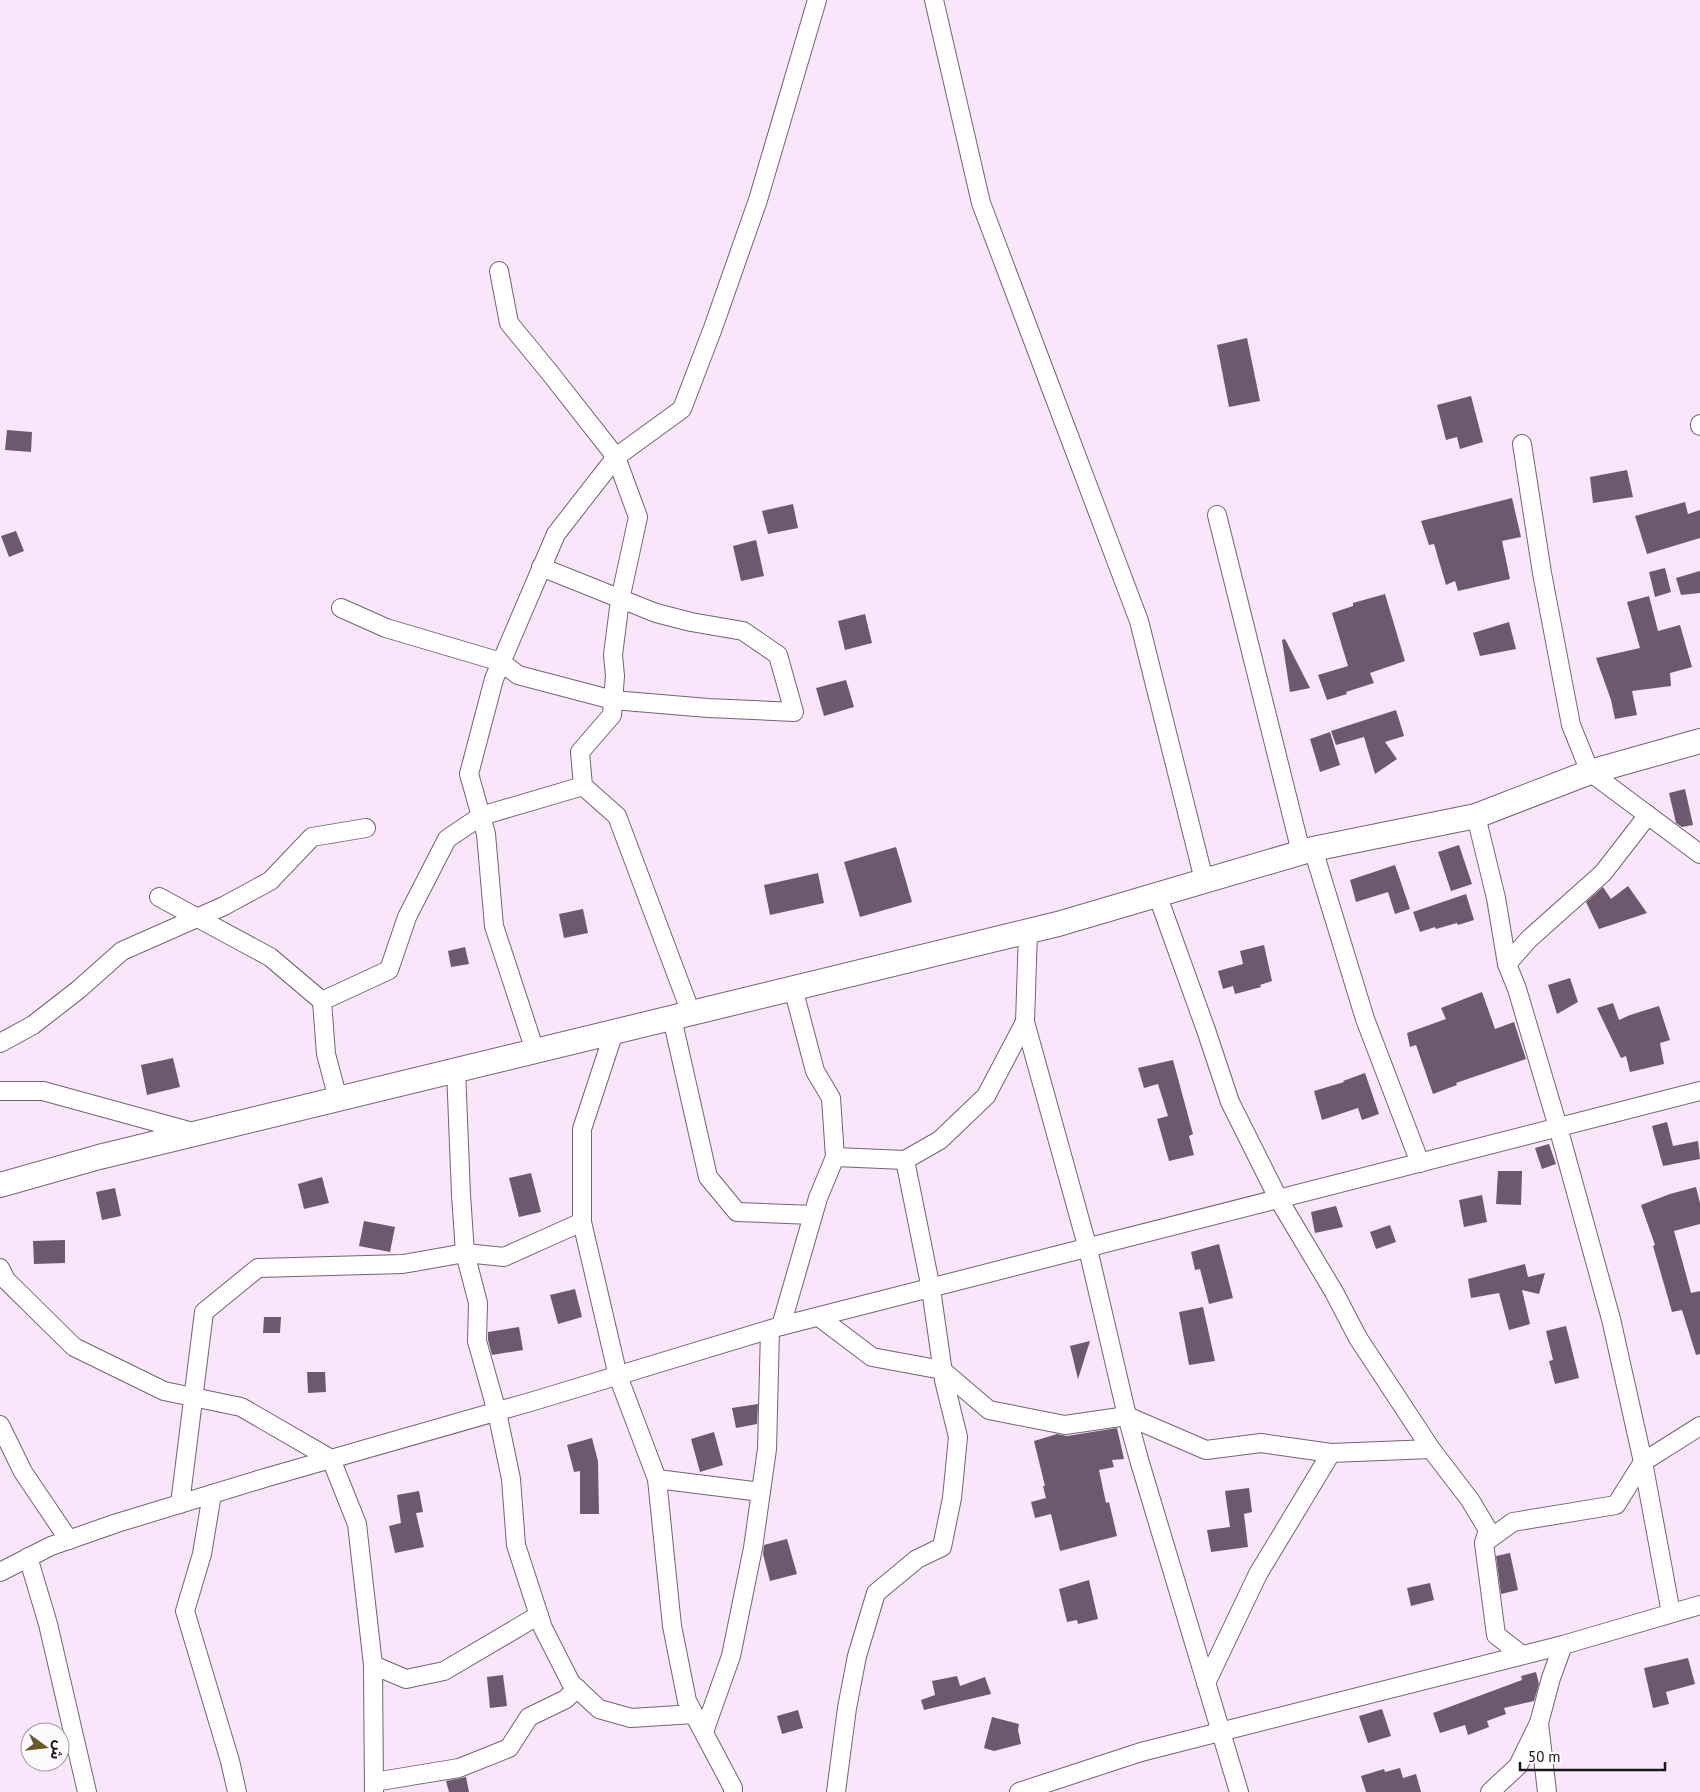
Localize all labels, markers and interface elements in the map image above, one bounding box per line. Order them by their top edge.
north arrow [20,1722,70,1772]
text: ش [46,1739,69,1762]
scale bar [1520,1740,1665,1772]
text: 50 m [1528,1747,1561,1766]

